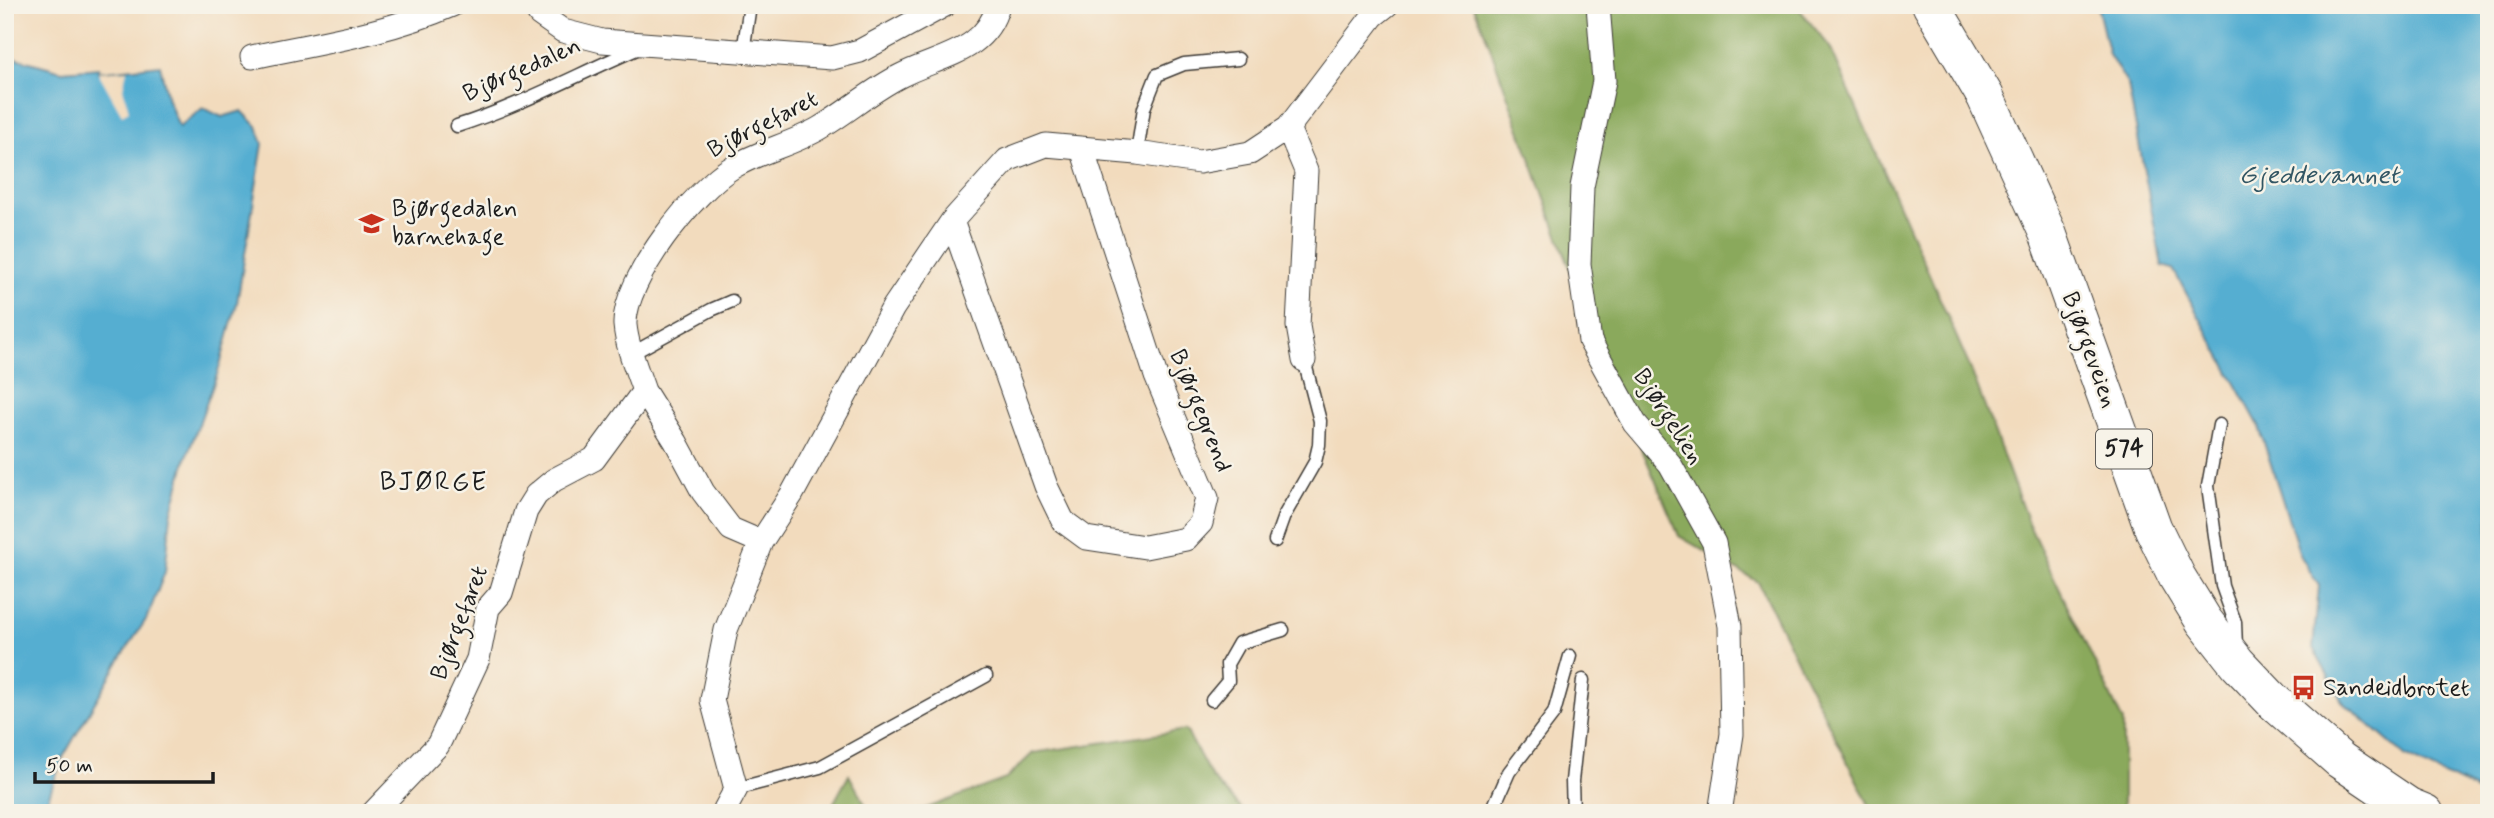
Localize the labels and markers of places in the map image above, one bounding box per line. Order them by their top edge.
place label: Bjørgedalen barnehage [392,194,518,256]
school or university icon: Bjørgedalen barnehage [358,209,386,237]
place label: Sandeidbrotet [2323,673,2469,704]
bus stop icon: Sandeidbrotet [2289,674,2317,702]

